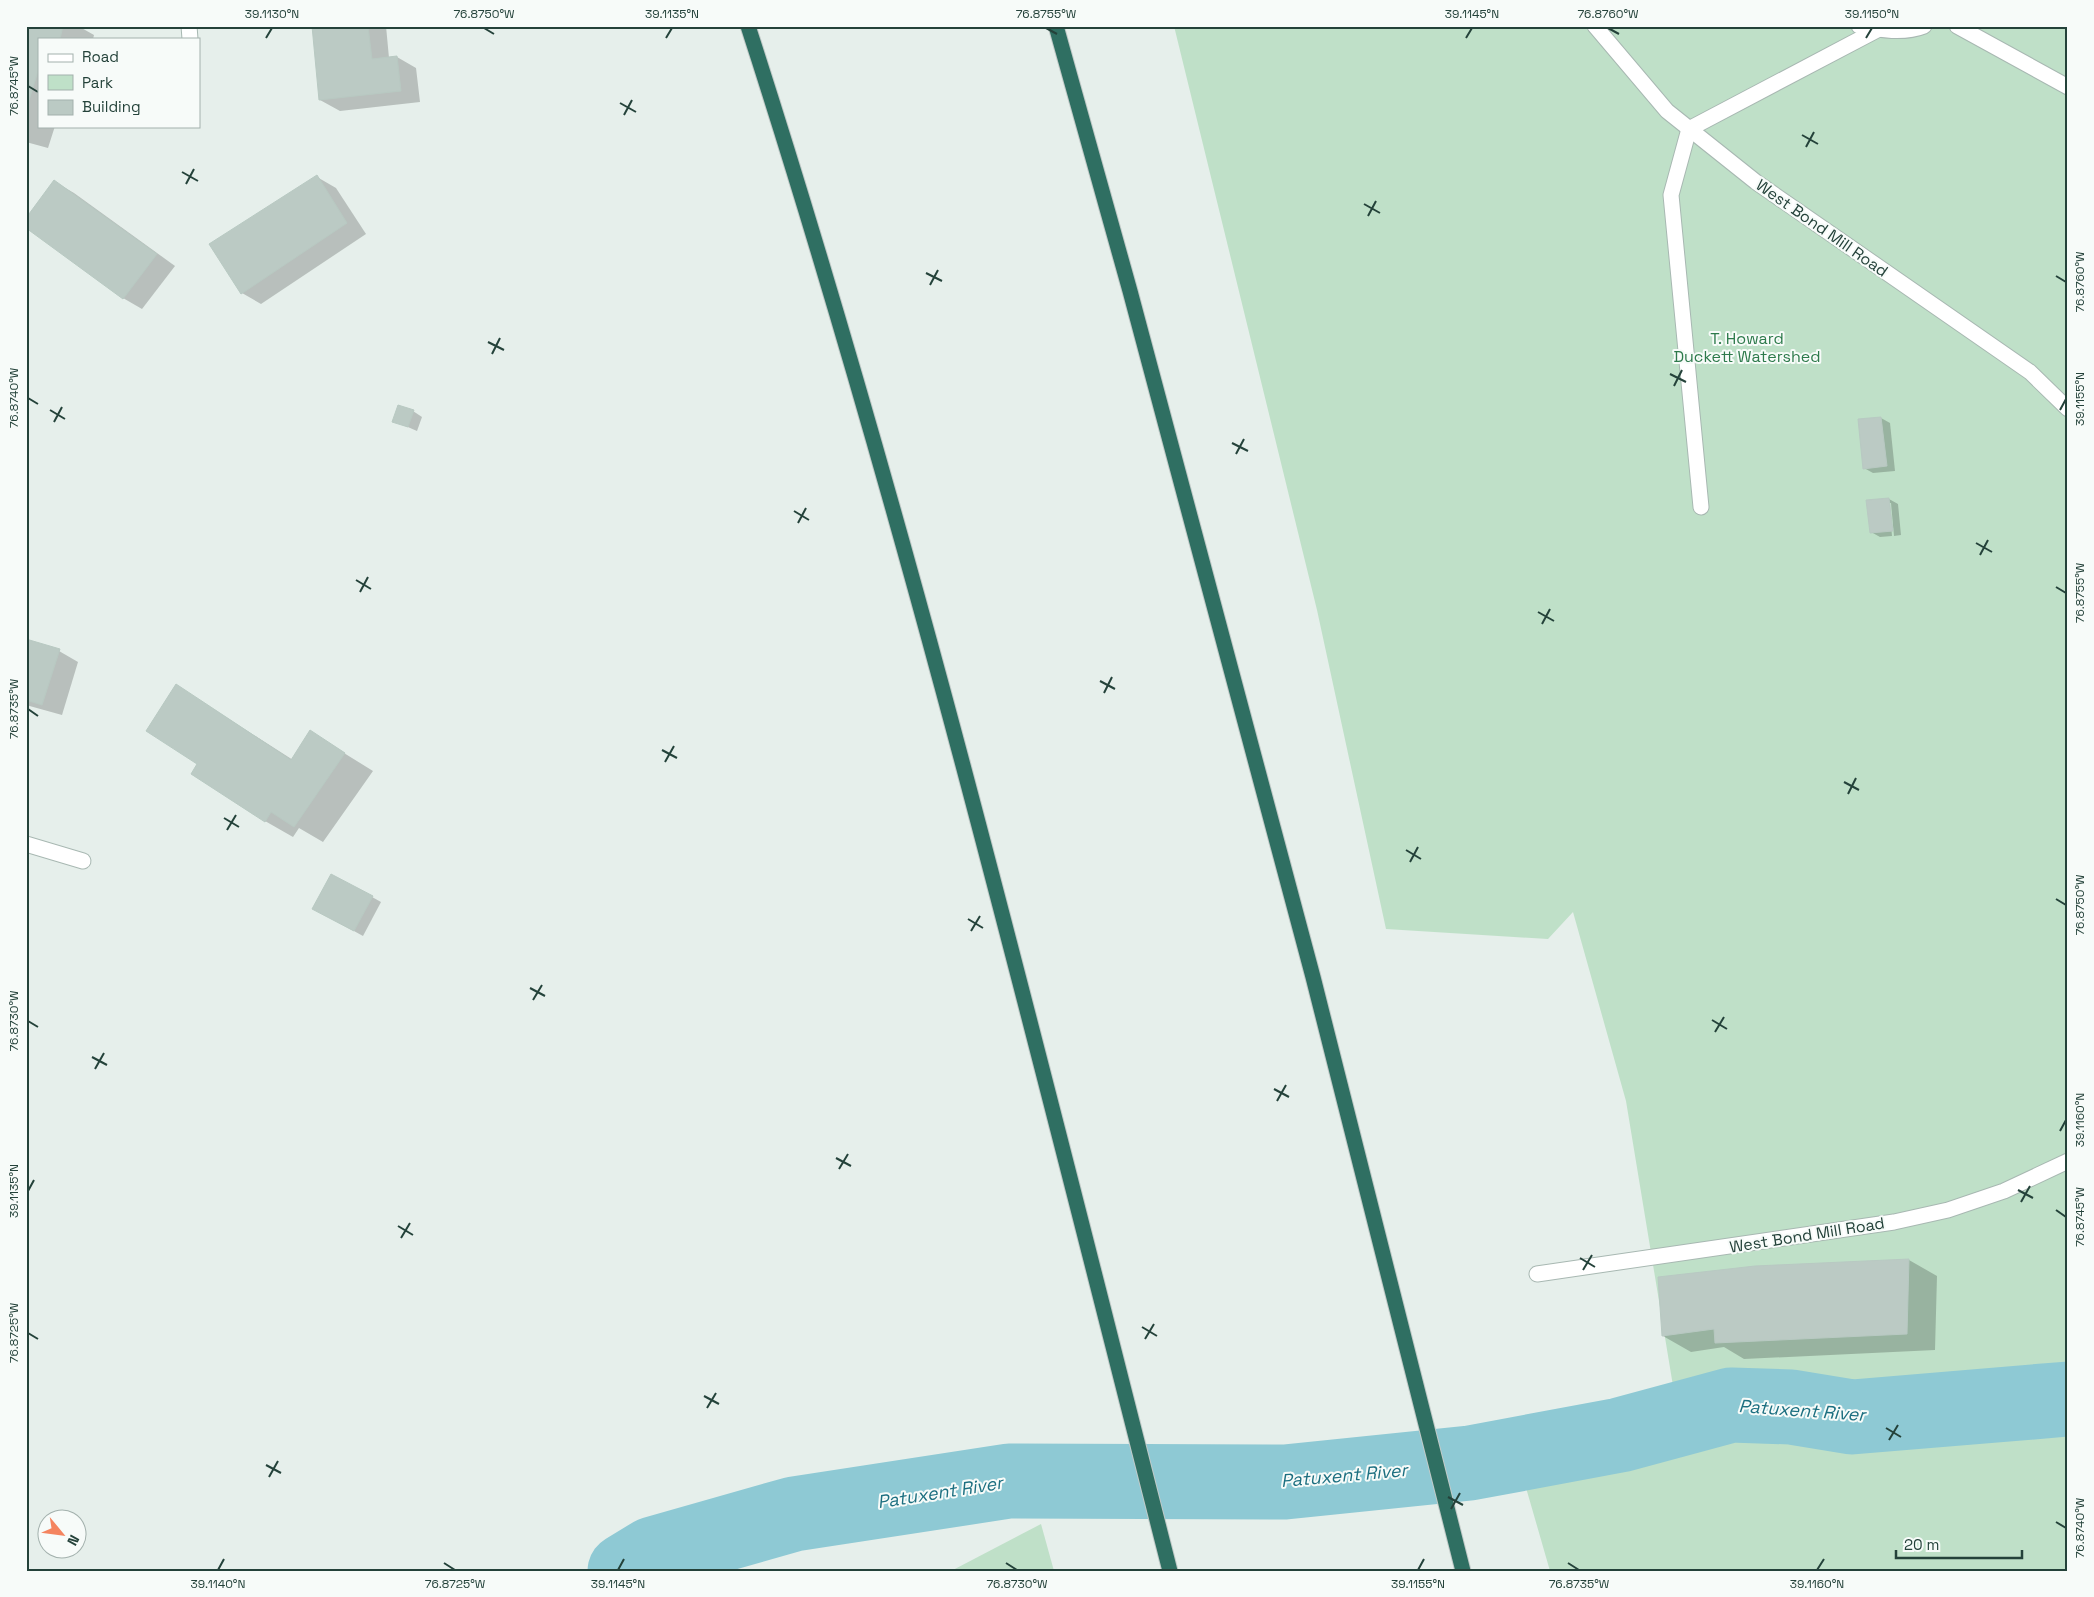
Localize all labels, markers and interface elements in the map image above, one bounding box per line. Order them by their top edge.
text: 39.1130°N [245,6,299,22]
text: 76.8750°W [453,6,515,22]
text: 39.1135°N [645,6,699,22]
text: 76.8755°W [1016,6,1077,22]
text: 39.1145°N [1445,6,1499,22]
text: 76.8760°W [1577,6,1639,22]
text: 39.1150°N [1845,6,1899,22]
legend [38,38,200,128]
text: Road [82,47,119,66]
text: 76.8745°W [6,55,22,116]
text: Park [82,73,113,92]
text: Building [82,97,141,116]
street label: West Bond Mill Road [1752,174,1892,282]
text: 76.8760°W [2072,251,2088,313]
park label: T. Howard Duckett Watershed [1673,328,1821,367]
text: 76.8740°W [6,367,22,428]
text: 39.1155°N [2072,372,2088,426]
text: 76.8755°W [2072,562,2088,623]
text: 76.8735°W [6,678,22,739]
text: 76.8750°W [2072,874,2088,936]
text: 76.8730°W [6,990,22,1052]
text: 39.1160°N [2072,1093,2088,1147]
text: 39.1135°N [6,1164,22,1218]
text: 76.8745°W [2072,1186,2088,1247]
street label: West Bond Mill Road [1728,1212,1886,1258]
text: 76.8725°W [6,1302,22,1363]
water label: Patuxent River [1738,1394,1868,1426]
water label: Patuxent River [1280,1458,1410,1492]
water label: Patuxent River [876,1470,1007,1513]
text: 76.8740°W [2072,1497,2088,1558]
north arrow [38,1510,88,1560]
scale bar [1896,1527,2023,1559]
text: N [63,1532,84,1549]
text: 20 m [1904,1535,1939,1554]
text: 39.1140°N [191,1576,245,1592]
text: 76.8725°W [425,1576,486,1592]
text: 39.1145°N [591,1576,645,1592]
text: 76.8730°W [986,1576,1048,1592]
text: 39.1155°N [1391,1576,1445,1592]
text: 76.8735°W [1549,1576,1610,1592]
text: 39.1160°N [1790,1576,1844,1592]

